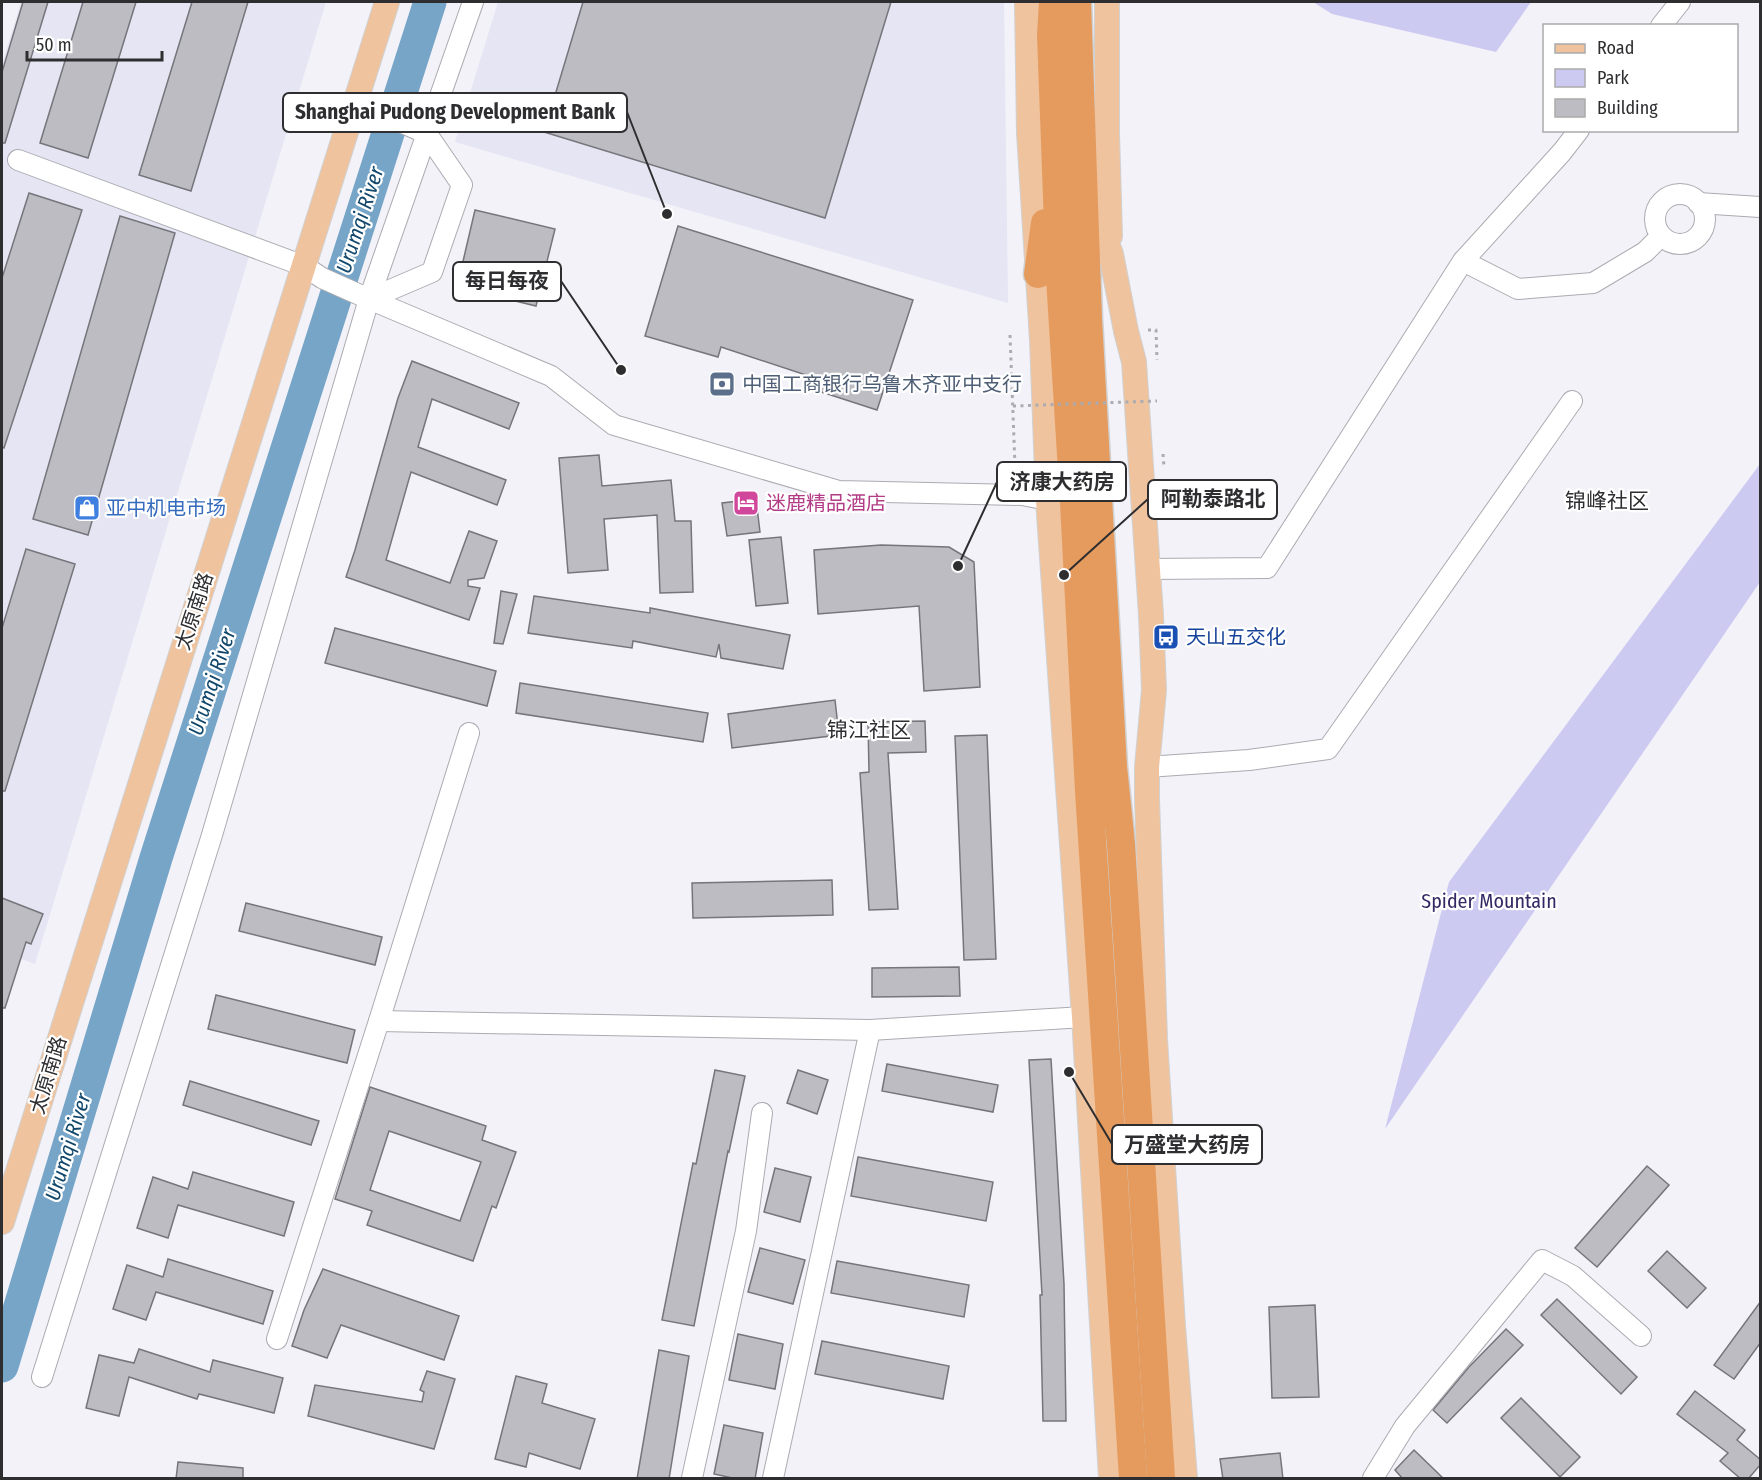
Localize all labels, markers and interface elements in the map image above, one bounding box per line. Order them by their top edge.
scale bar [27,24,162,62]
legend [1543,24,1738,132]
text: 50 m [36,34,72,56]
text: Road [1597,37,1634,59]
text: Park [1597,67,1630,89]
callout: Shanghai Pudong Development Bank [283,93,627,132]
text: Building [1597,97,1658,119]
text: Shanghai Pudong Development Bank [295,99,615,125]
water label: Urumqi River [331,163,390,277]
callout: 每日每夜 [453,262,561,301]
text: 每日每夜 [465,268,549,294]
bank icon: 中国工商银行乌鲁木齐亚中支行 [707,369,737,399]
place label: 中国工商银行乌鲁木齐亚中支行 [742,372,1022,396]
callout: 济康大药房 [997,462,1126,501]
text: 济康大药房 [1010,469,1115,495]
callout: 阿勒泰路北 [1148,480,1277,519]
text: 阿勒泰路北 [1161,486,1266,512]
hotel icon: 迷鹿精品酒店 [731,488,761,518]
district label: 锦峰社区 [1565,488,1649,514]
place label: 迷鹿精品酒店 [766,491,886,515]
shop icon: 亚中机电市场 [72,493,102,523]
place label: 亚中机电市场 [106,496,226,520]
street label: 太原南路 [170,569,218,653]
bus stop icon: 天山五交化 [1151,622,1181,652]
water label: Urumqi River [183,625,242,739]
place label: 天山五交化 [1186,625,1286,649]
district label: 锦江社区 [827,717,911,743]
park label: Spider Mountain [1421,889,1557,913]
street label: 太原南路 [25,1033,71,1117]
water label: Urumqi River [39,1090,97,1204]
callout: 万盛堂大药房 [1112,1125,1262,1164]
text: 万盛堂大药房 [1124,1132,1250,1158]

